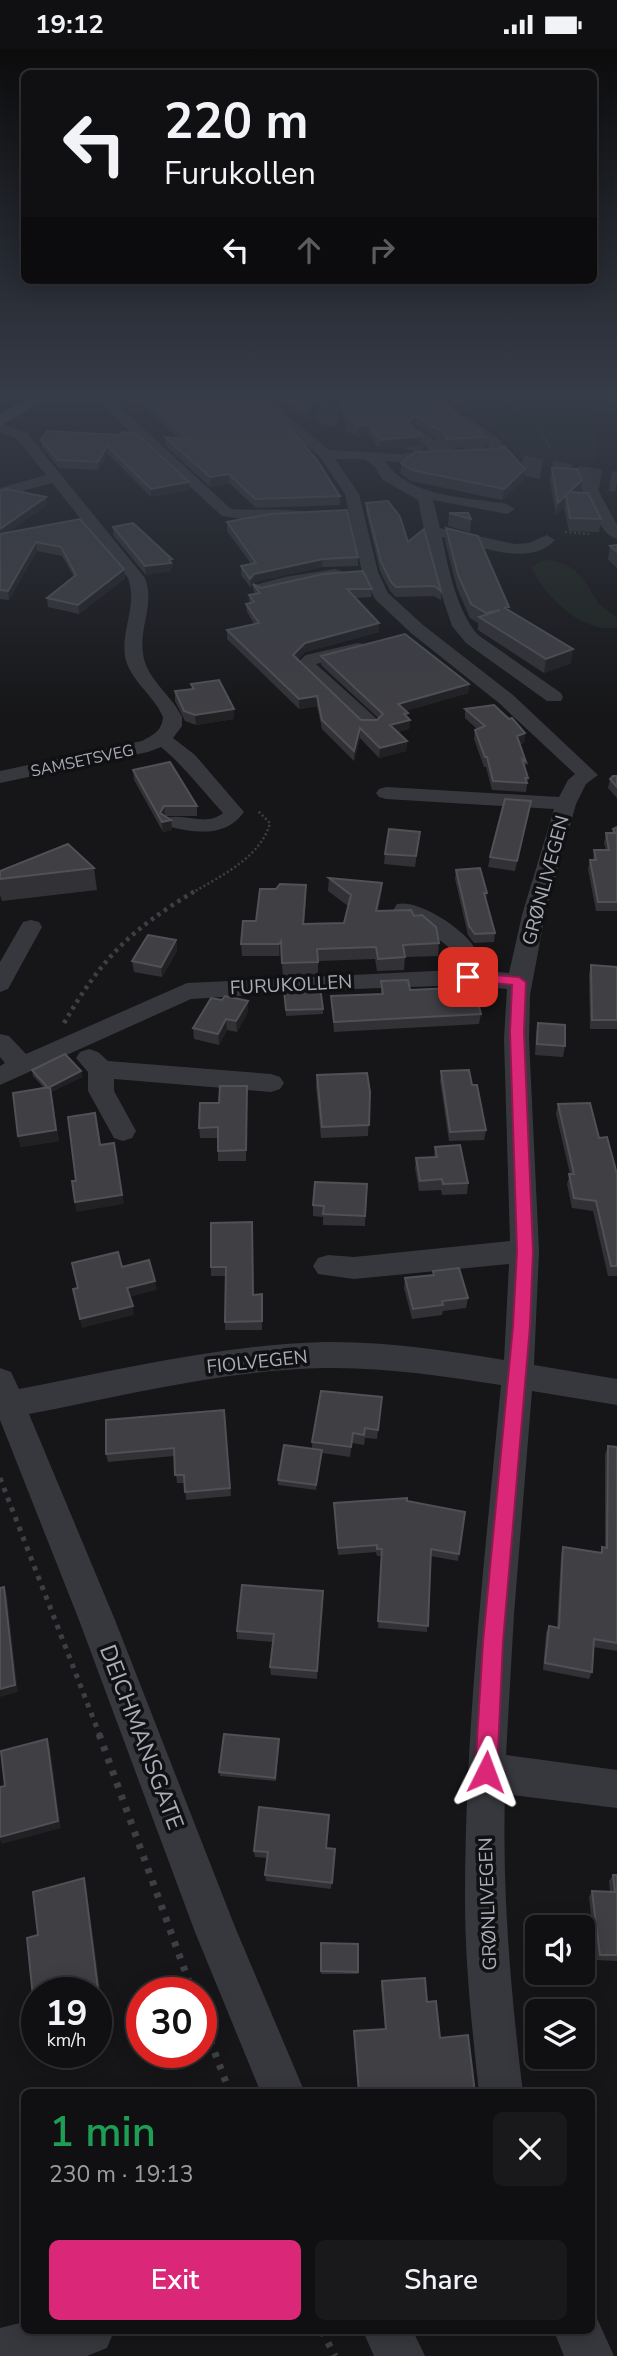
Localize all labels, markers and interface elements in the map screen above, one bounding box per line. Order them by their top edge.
text: 19:12 [35,7,104,42]
text: 220 m [164,88,308,155]
icon: left [49,98,140,189]
text: Furukollen [164,152,316,195]
icon: left [217,231,255,269]
icon: ahead [290,231,328,269]
icon: right [363,231,401,269]
street label: SAMSETSVEG [29,739,136,783]
street label: GRØNLIVEGEN [516,813,576,948]
pin [438,947,498,1007]
icon: arrive [449,958,487,996]
street label: FURUKOLLEN [229,969,353,1001]
street label: FIOLVEGEN [205,1344,309,1380]
street label: DEICHMANSGATE [92,1640,191,1834]
position arrow [449,1735,523,1809]
street label: GRØNLIVEGEN [473,1837,503,1971]
map controls [525,1915,595,2069]
button: sound [525,1915,595,1985]
speed limit sign: 30 [126,1977,217,2068]
text: 19 [45,1990,88,2037]
button: layers [525,1999,595,2069]
text: km/h [47,2028,86,2052]
text: 1 min [49,2104,156,2161]
button: close [493,2112,567,2186]
text: 230 m · 19:13 [49,2159,194,2190]
button: Exit [49,2240,301,2320]
button: Share [315,2240,567,2320]

